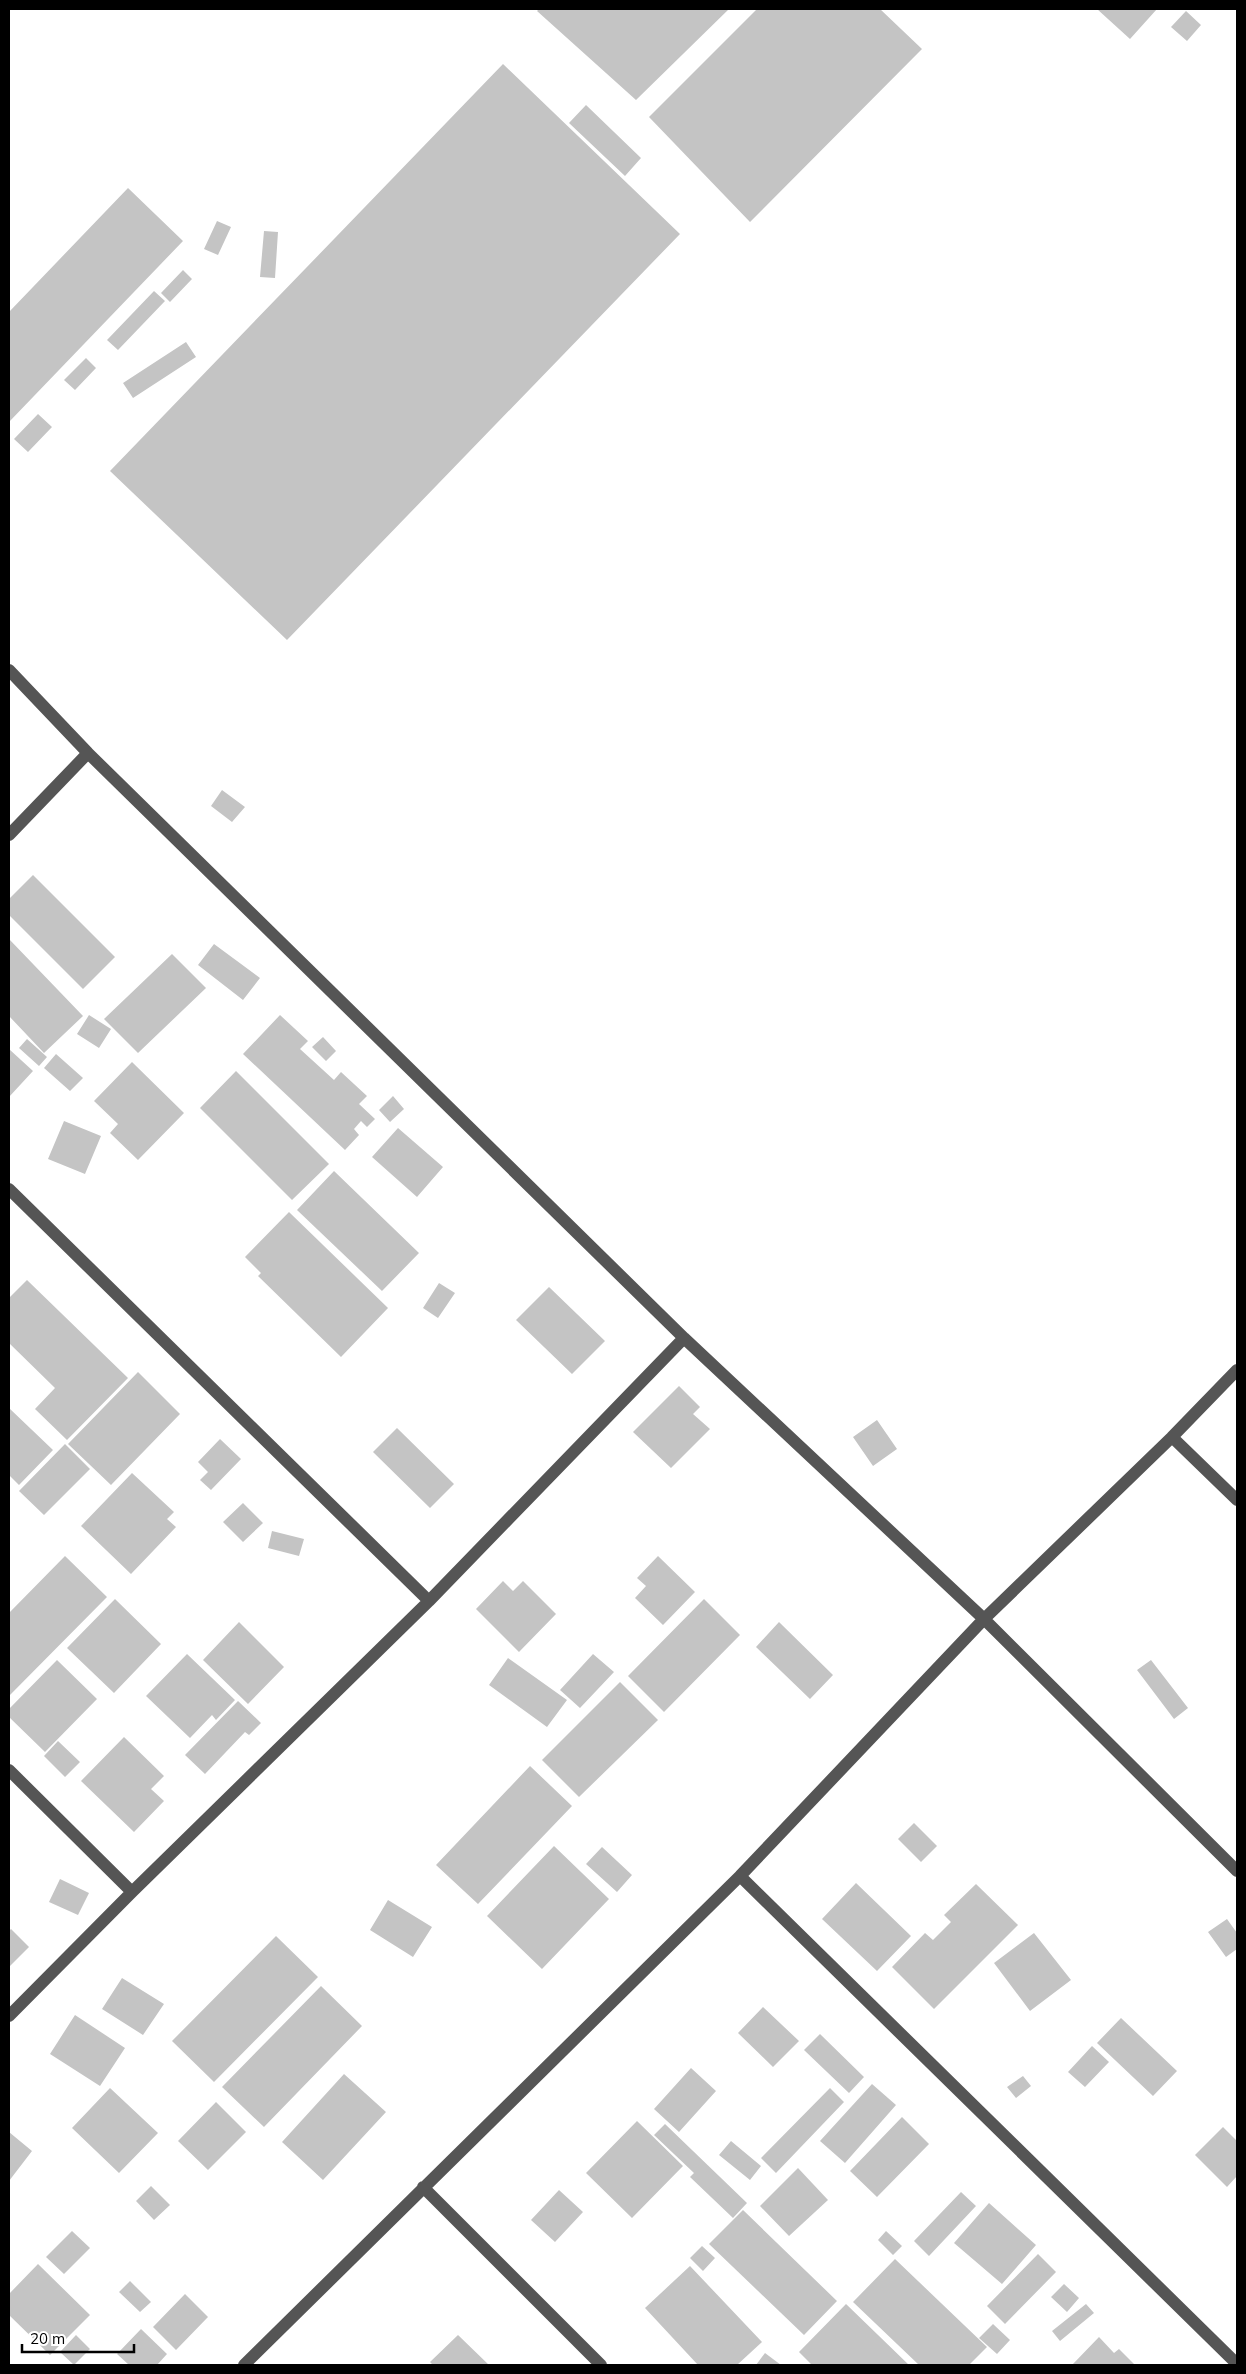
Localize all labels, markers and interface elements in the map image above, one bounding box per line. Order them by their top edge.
scale bar [22,2322,135,2354]
text: 20 m [30,2329,65,2348]

